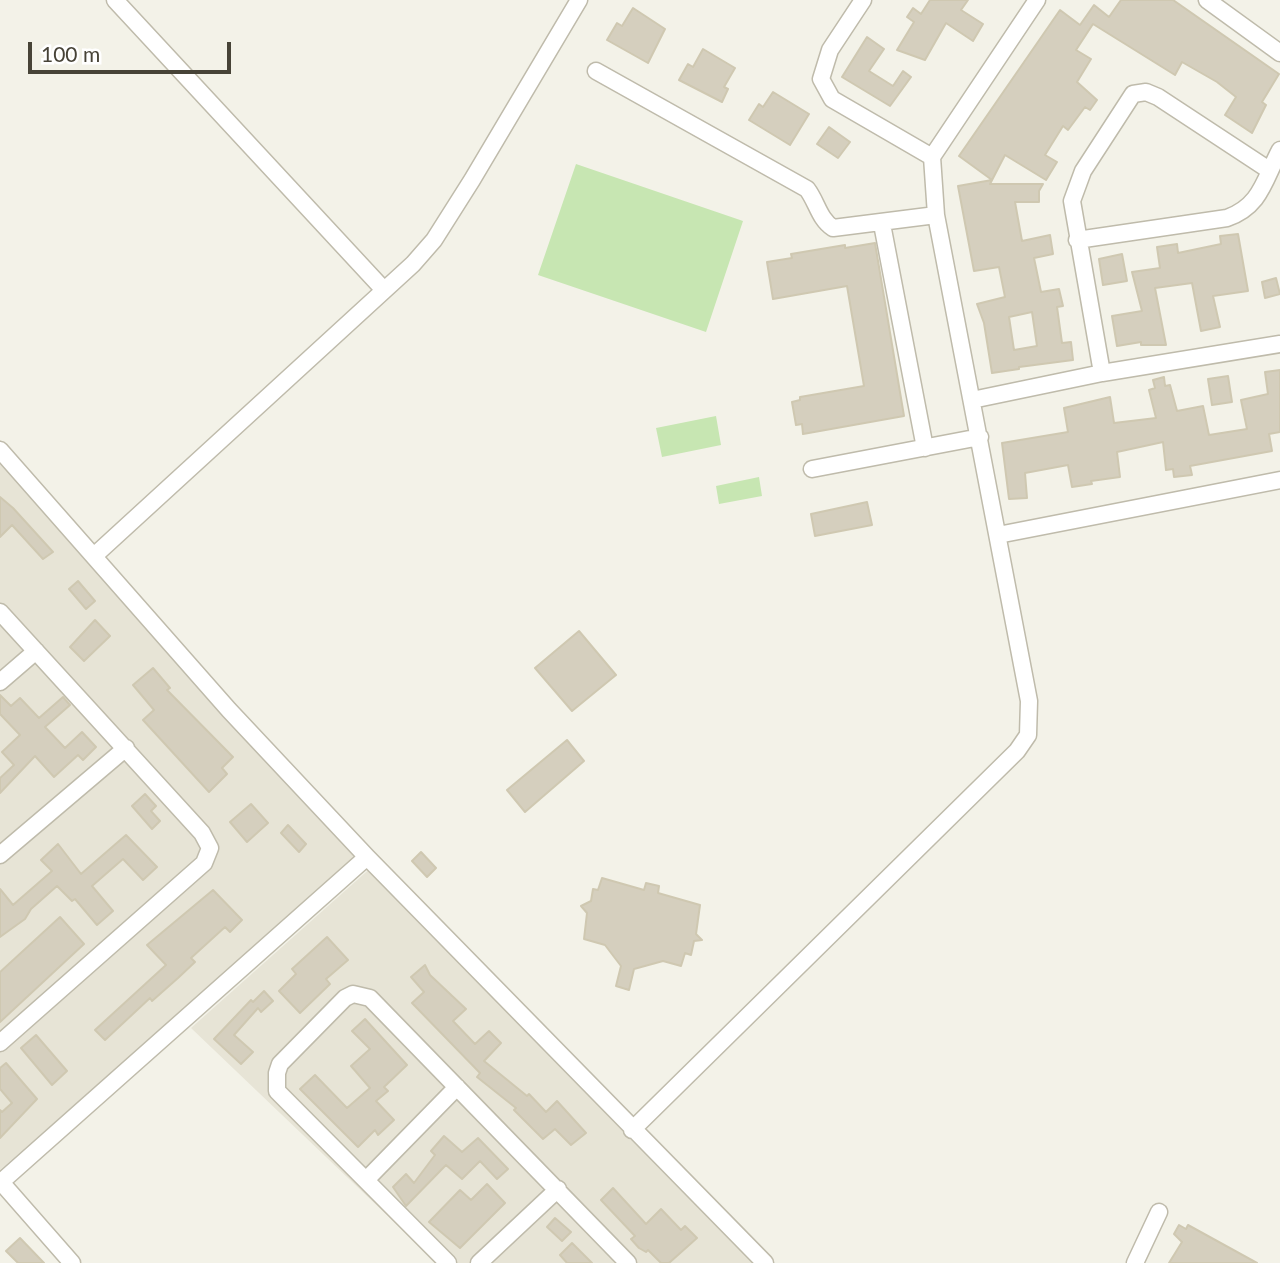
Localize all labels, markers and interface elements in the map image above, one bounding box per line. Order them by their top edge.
scale bar [32,28,234,72]
text: 100 m [41,41,100,66]

